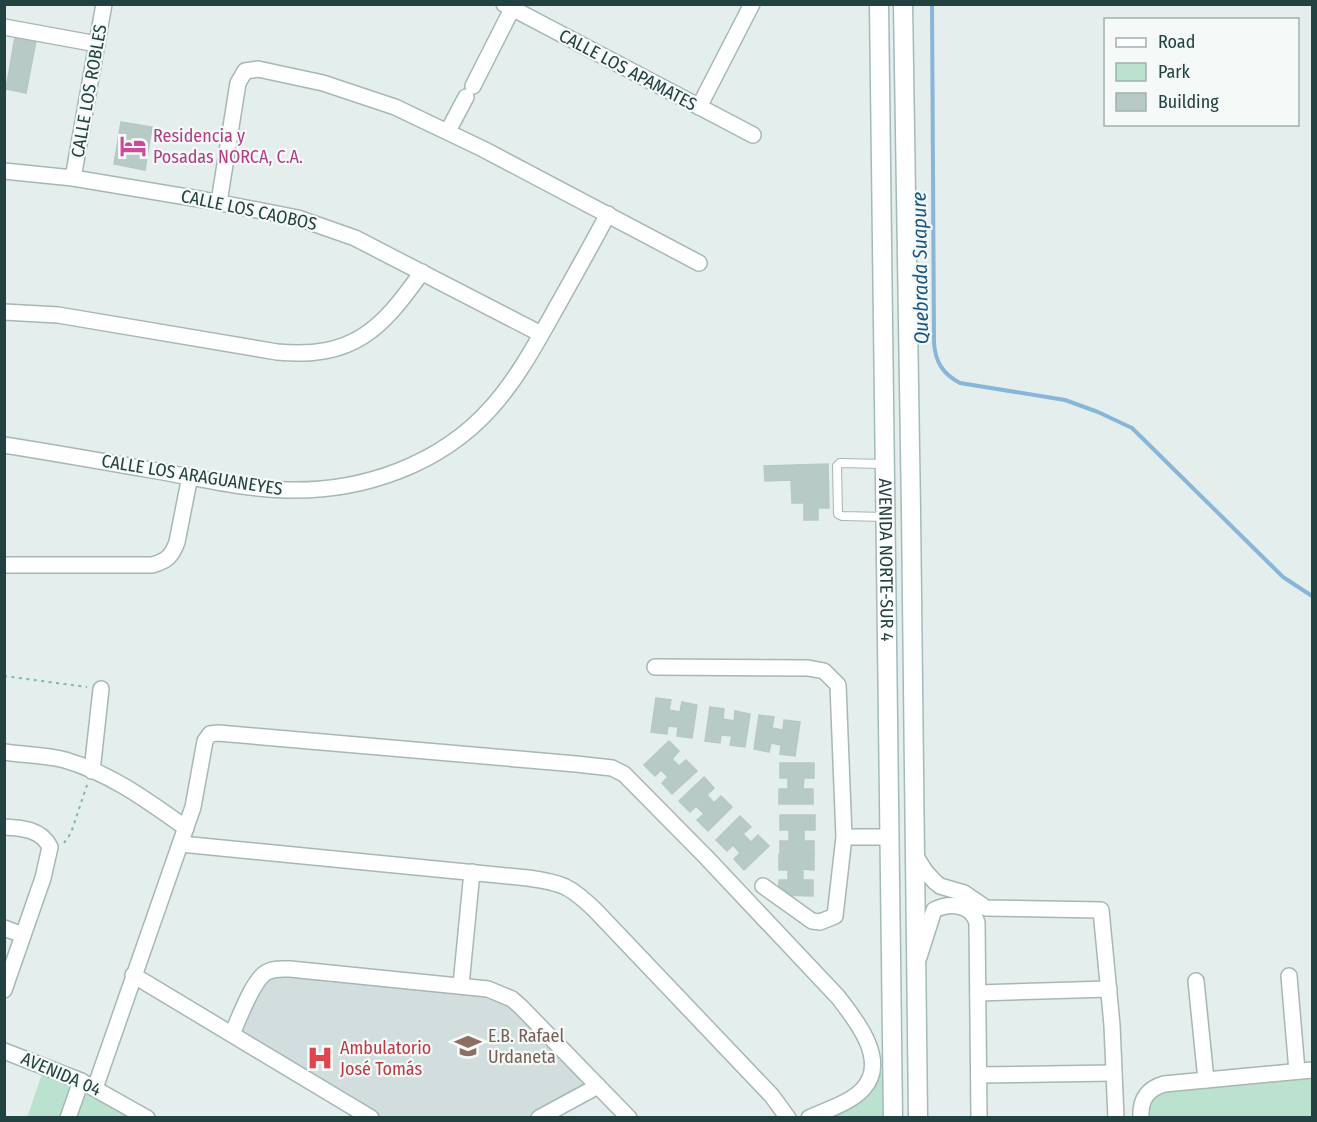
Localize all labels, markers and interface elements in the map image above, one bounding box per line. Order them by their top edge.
legend [1104,18,1299,126]
street label: CALLE LOS ROBLES [66,23,112,159]
street label: CALLE LOS APAMATES [555,24,701,116]
text: Road [1158,31,1195,53]
text: Park [1158,61,1191,83]
text: Building [1158,91,1219,113]
place label: Residencia y Posadas NORCA, C.A. [153,125,303,168]
hotel icon: Residencia y Posadas NORCA, C.A. [118,131,148,161]
street label: CALLE LOS CAOBOS [179,185,319,235]
water label: Quebrada Suapure [907,191,933,344]
street label: CALLE LOS ARAGUANEYES [100,450,284,500]
street label: AVENIDA NORTE-SUR 4 [874,478,898,642]
place label: E.B. Rafael Urdaneta [488,1025,564,1068]
school or university icon: E.B. Rafael Urdaneta [453,1031,483,1061]
place label: Ambulatorio José Tomás [340,1037,431,1080]
hospital icon: Ambulatorio José Tomás [305,1043,335,1073]
street label: AVENIDA 04 [18,1047,104,1101]

